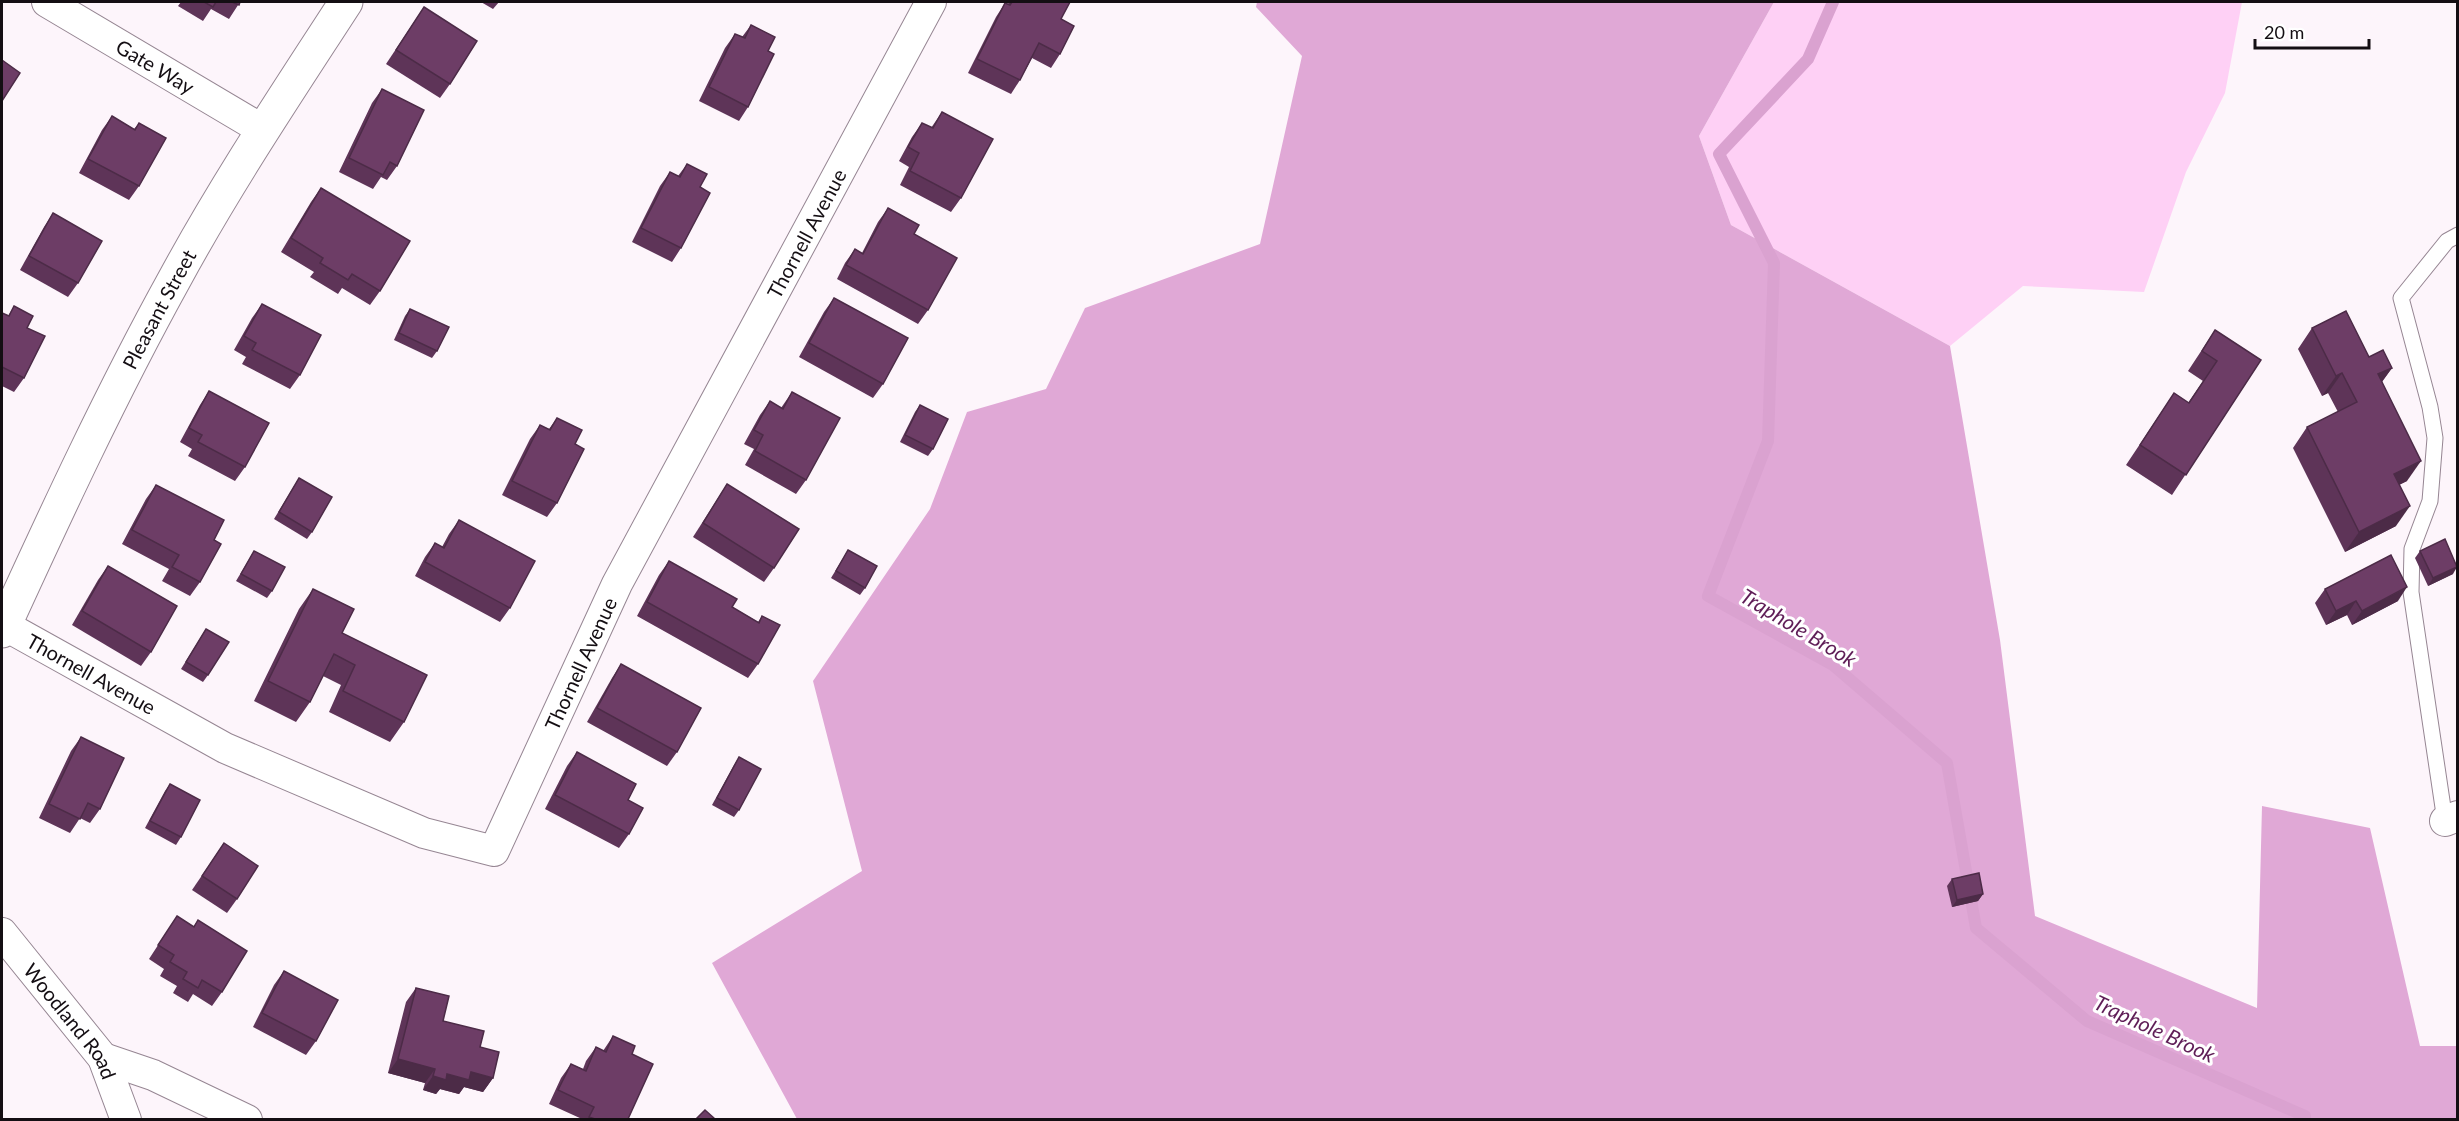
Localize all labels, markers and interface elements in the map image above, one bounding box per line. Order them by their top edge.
scale bar [2255,12,2369,50]
text: 20 m [2264,21,2304,43]
street label: Gate Way [112,34,199,99]
street label: Thornell Avenue [762,165,851,302]
street label: Pleasant Street [117,245,200,373]
water label: Traphole Brook [1737,583,1862,672]
street label: Thornell Avenue [539,593,621,734]
street label: Thornell Avenue [23,628,160,719]
street label: Woodland Road [19,958,122,1082]
water label: Traphole Brook [2090,989,2220,1067]

